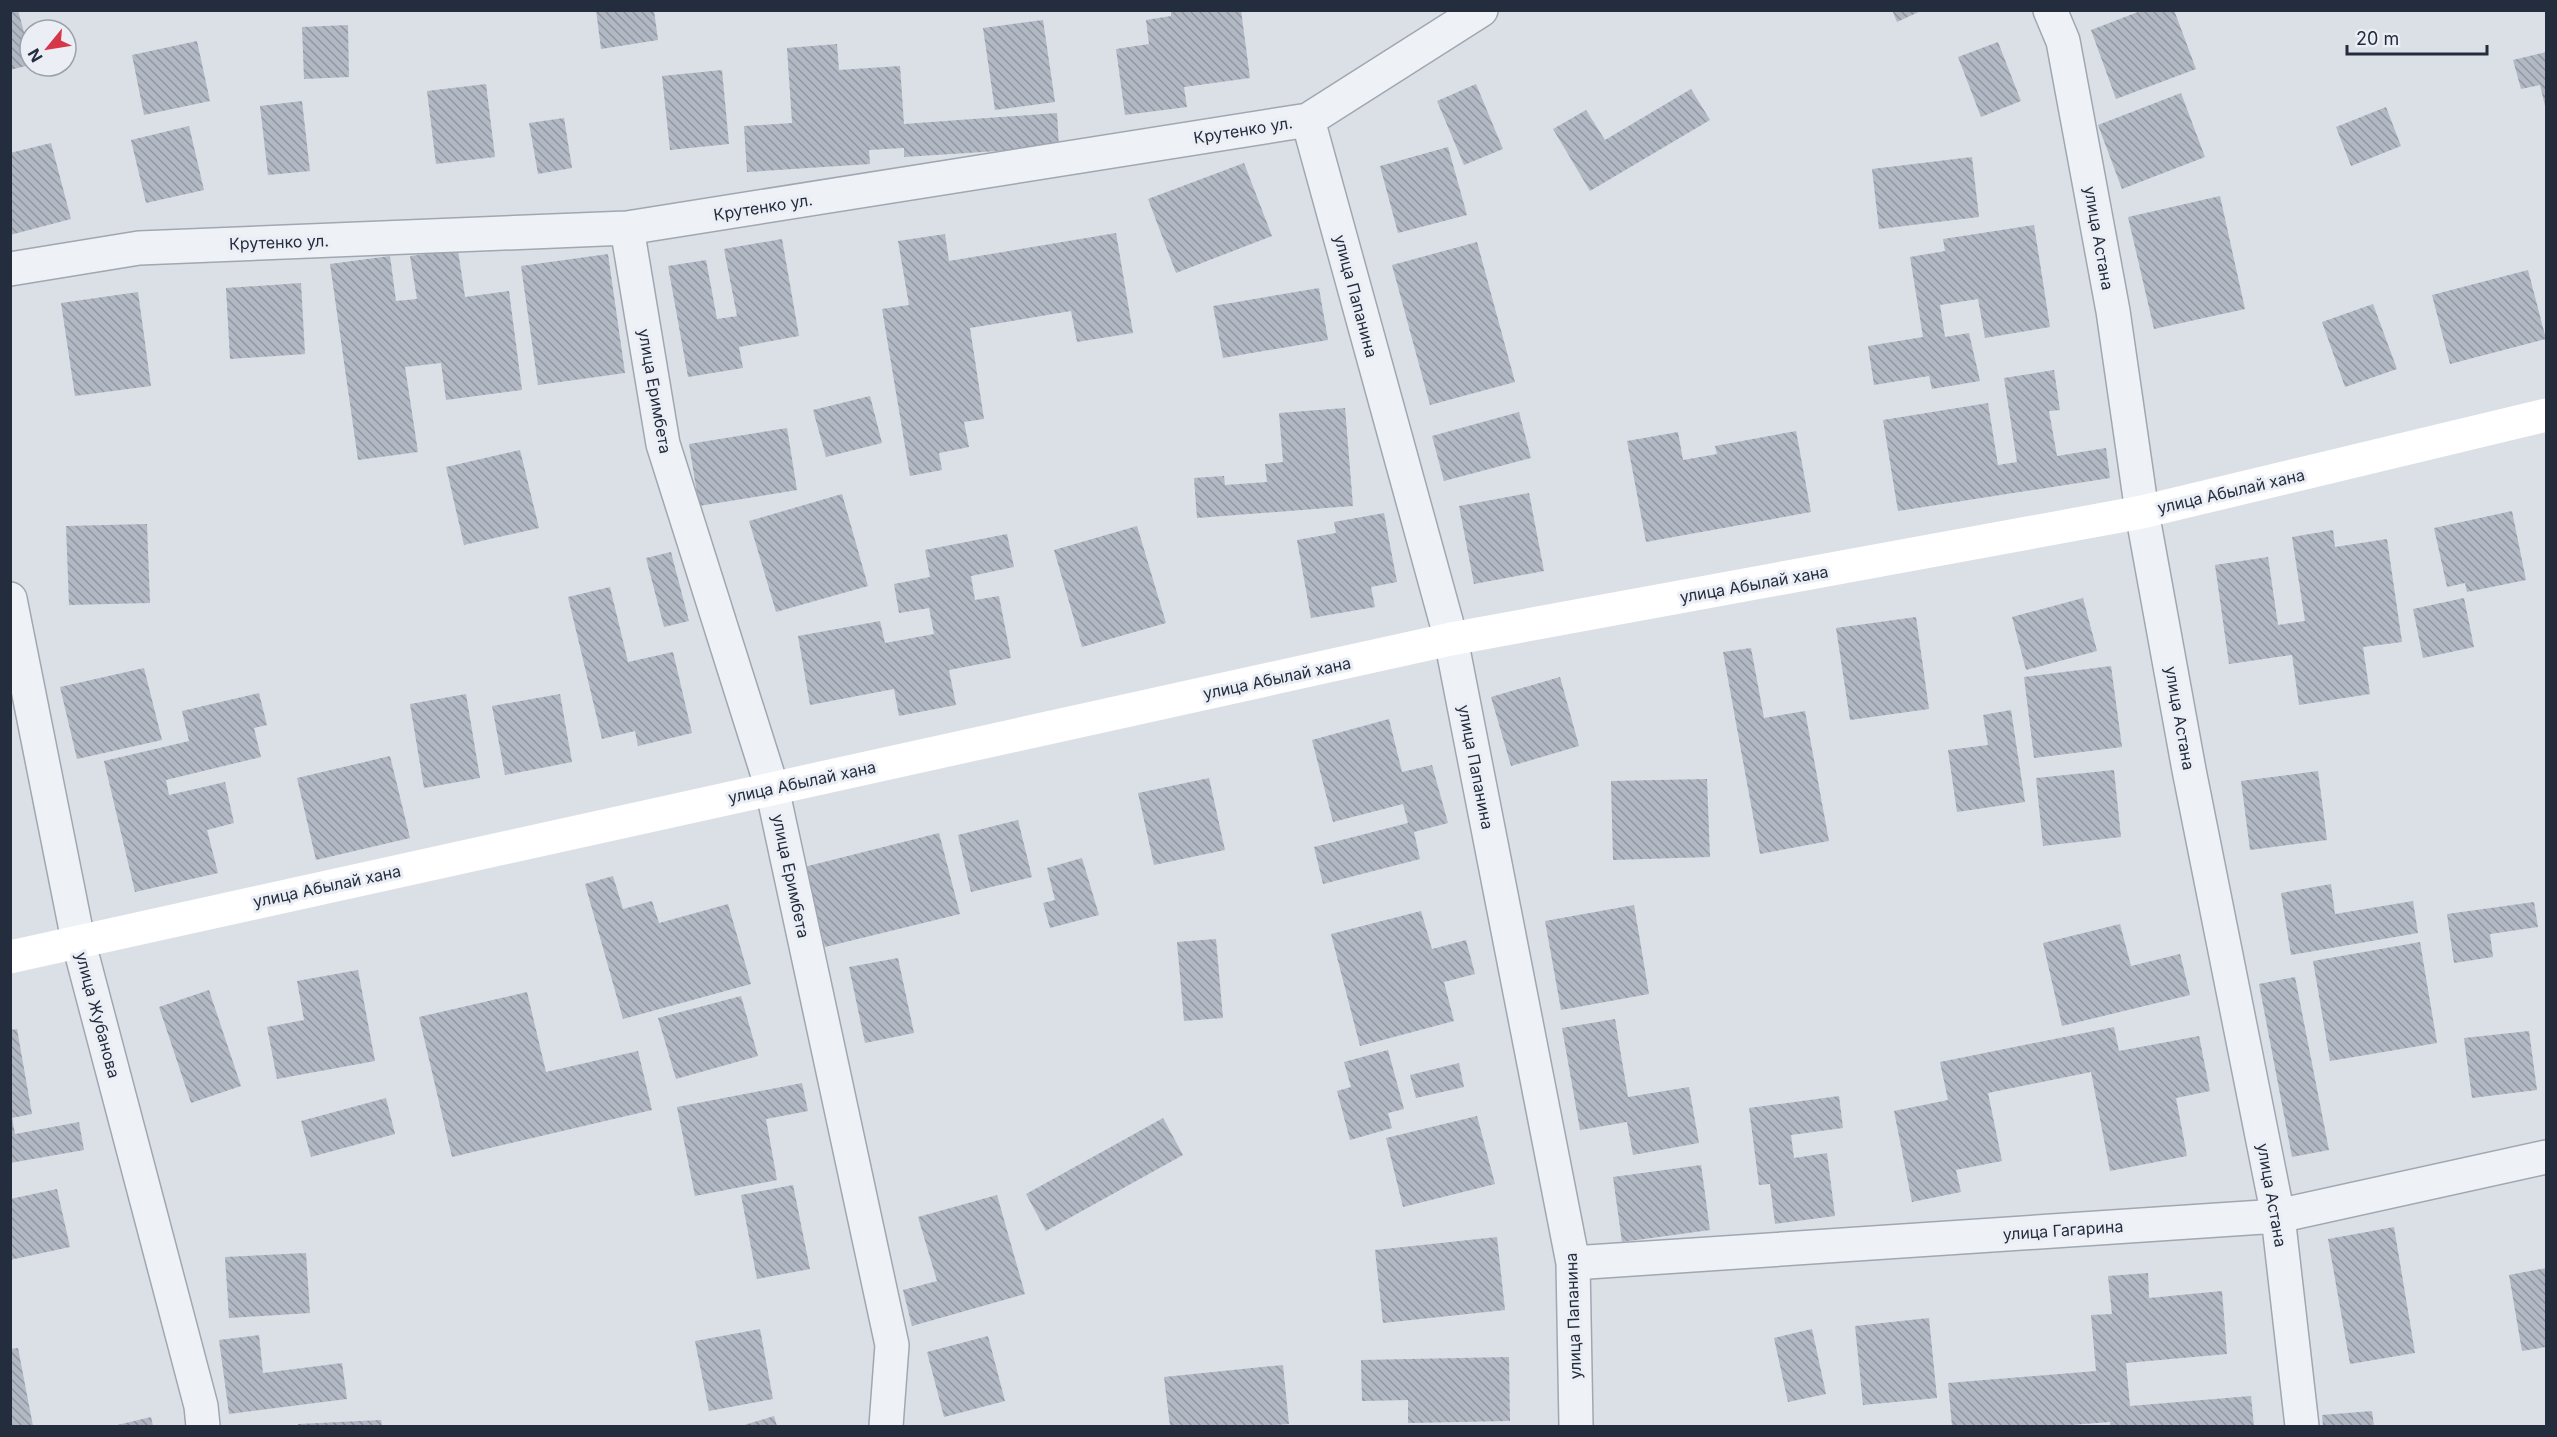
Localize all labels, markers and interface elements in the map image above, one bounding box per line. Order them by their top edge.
north arrow [18,18,78,78]
scale bar [2347,18,2486,56]
text: 20 m [2356,28,2399,49]
text: N [23,45,47,66]
street label: Крутенко ул. [1192,112,1294,148]
street label: улица Астана [2080,185,2118,291]
street label: Крутенко ул. [712,189,814,225]
street label: Крутенко ул. [229,230,329,254]
street label: улица Папанина [1330,232,1382,360]
street label: улица Еримбета [634,327,676,455]
street label: улица Абылай хана [2155,464,2307,518]
street label: улица Абылай хана [1678,561,1830,607]
street label: улица Абылай хана [1201,653,1353,703]
street label: улица Астана [2161,665,2199,771]
street label: улица Папанина [1454,703,1498,831]
street label: улица Абылай хана [726,757,878,807]
street label: улица Еримбета [768,812,814,940]
street label: улица Абылай хана [251,861,403,911]
street label: улица Жубанова [72,950,124,1080]
street label: улица Астана [2253,1142,2291,1248]
street label: улица Гагарина [2002,1216,2124,1244]
street label: улица Папанина [1561,1252,1585,1380]

